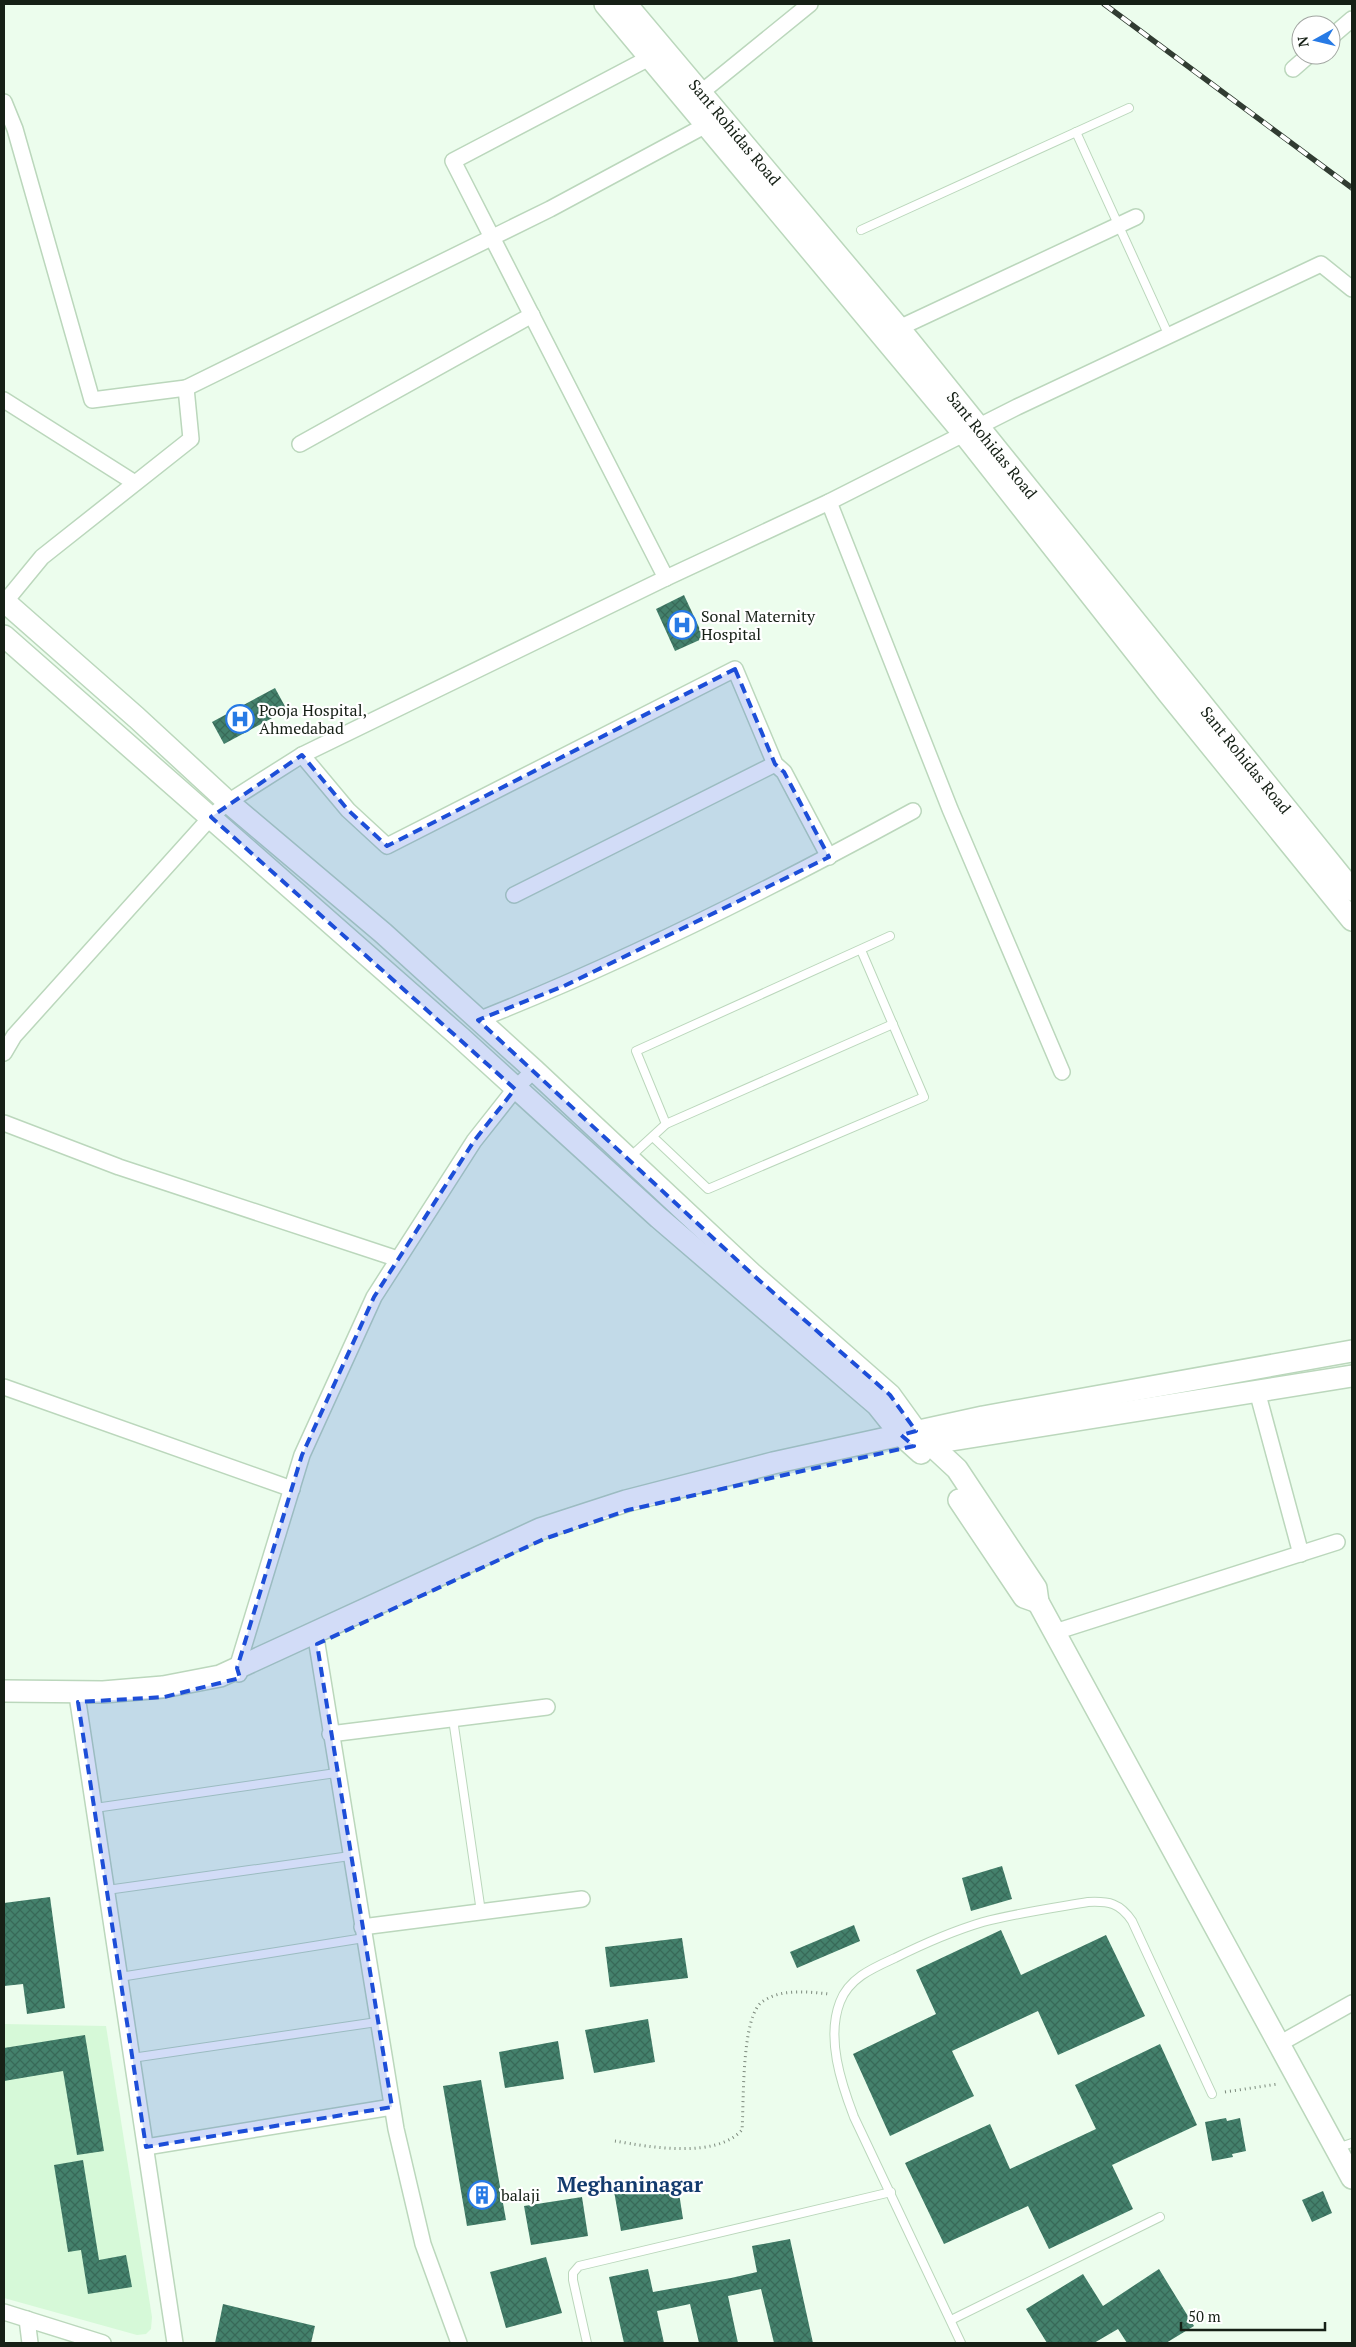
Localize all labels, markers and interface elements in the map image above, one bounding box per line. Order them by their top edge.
north arrow [1291,15,1341,65]
text: N [1292,35,1313,48]
street label: Sant Rohidas Road [684,74,786,190]
street label: Sant Rohidas Road [942,387,1042,503]
place label: Sonal Maternity Hospital [701,605,816,645]
hospital icon: Sonal Maternity Hospital [667,610,697,640]
place label: Pooja Hospital, Ahmedabad [259,699,367,739]
street label: Sant Rohidas Road [1196,702,1296,818]
hospital icon: Pooja Hospital, Ahmedabad [225,704,255,734]
district label: Meghaninagar [557,2170,703,2198]
building icon: balaji [467,2180,497,2210]
place label: balaji [501,2184,540,2206]
scale bar [1181,2300,1325,2332]
text: 50 m [1188,2306,1221,2326]

